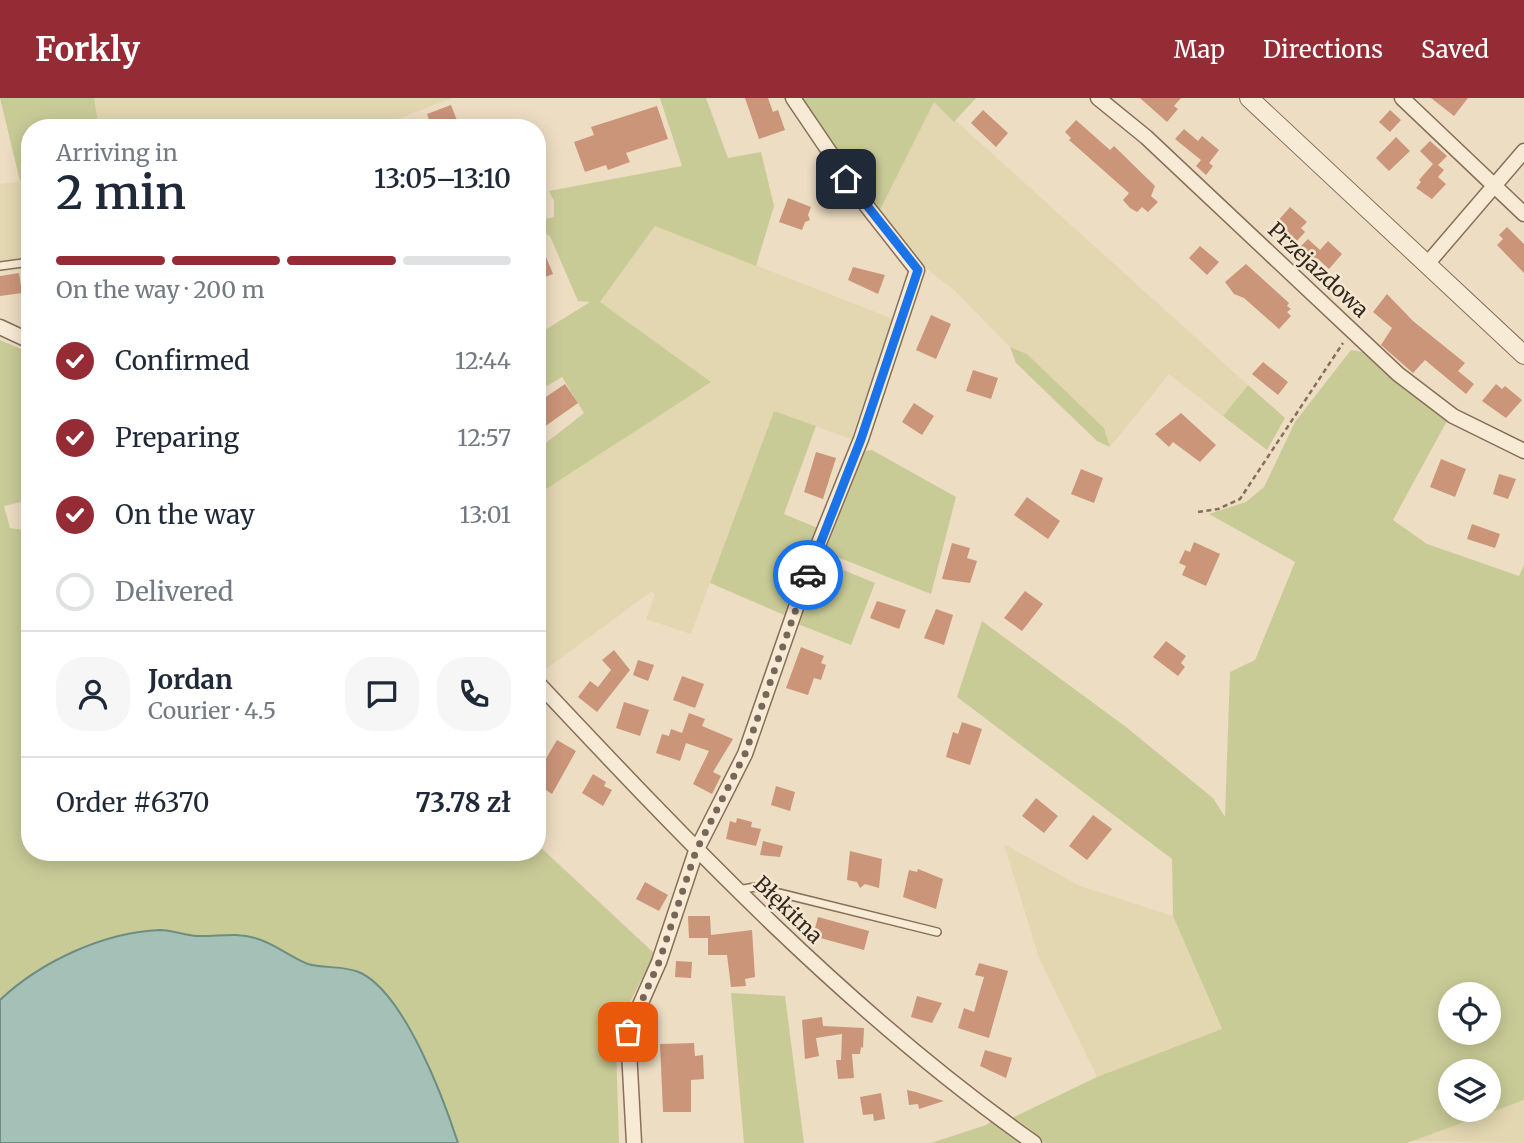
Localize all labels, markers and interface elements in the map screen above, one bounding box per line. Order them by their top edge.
text: Forkly [35,29,140,70]
text: Map [1174,34,1225,65]
text: Directions [1263,34,1383,65]
text: Saved [1421,34,1489,65]
text: Arriving in [56,138,178,167]
pin [816,149,876,209]
icon: home [827,160,865,198]
text: 13:05–13:10 [374,162,511,195]
text: 2 min [56,164,186,222]
street label: Przejazdowa [1262,216,1374,323]
text: On the way · 200 m [56,275,265,304]
icon: check [56,342,94,380]
text: Confirmed [115,344,250,377]
text: 12:44 [455,346,511,375]
icon: check [56,419,94,457]
text: Preparing [115,421,239,454]
text: 12:57 [457,423,511,452]
icon: check [56,496,94,534]
text: On the way [115,498,255,531]
text: 13:01 [460,500,511,529]
courier [773,540,843,610]
icon: car [789,556,827,594]
text: Delivered [115,575,234,608]
button: person [56,657,130,731]
button: chat [345,657,419,731]
button: phone [437,657,511,731]
text: Jordan [148,663,233,696]
text: Courier · 4.5 [148,696,276,725]
text: Order #6370 [56,786,210,819]
text: 73.78 zł [415,786,511,819]
street label: Błękitna [748,870,829,949]
map controls [1438,982,1501,1122]
button: locate [1438,982,1501,1045]
pin [598,1002,658,1062]
icon: bag [609,1013,647,1051]
button: layers [1438,1059,1501,1122]

